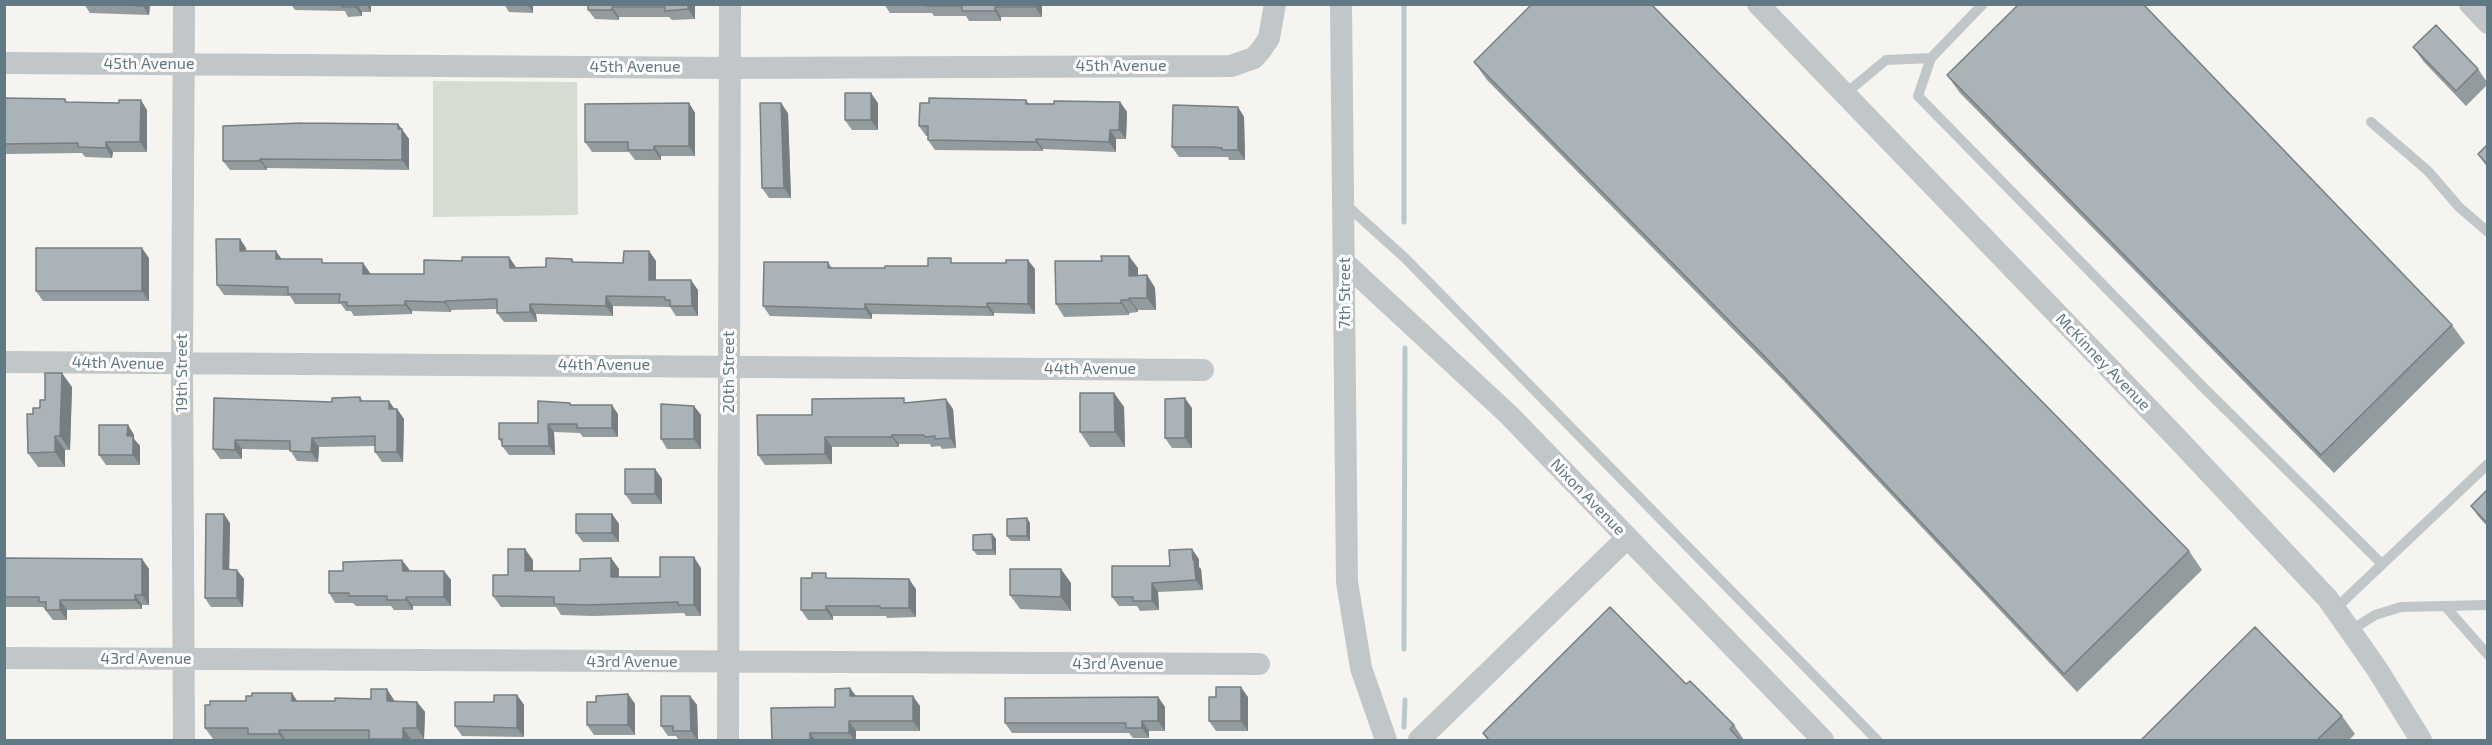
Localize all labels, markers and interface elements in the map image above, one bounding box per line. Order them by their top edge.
street label: 45th Avenue [104,54,194,74]
street label: 45th Avenue [1076,56,1166,76]
street label: 45th Avenue [590,57,680,77]
street label: 7th Street [1335,257,1355,329]
street label: McKinney Avenue [2052,309,2154,415]
street label: 20th Street [719,331,739,413]
street label: 19th Street [172,334,192,412]
street label: 44th Avenue [72,353,164,373]
street label: 44th Avenue [558,355,650,375]
street label: 44th Avenue [1044,359,1136,379]
street label: Nixon Avenue [1547,455,1629,539]
street label: 43rd Avenue [100,649,192,669]
street label: 43rd Avenue [586,652,678,672]
street label: 43rd Avenue [1072,654,1164,674]

